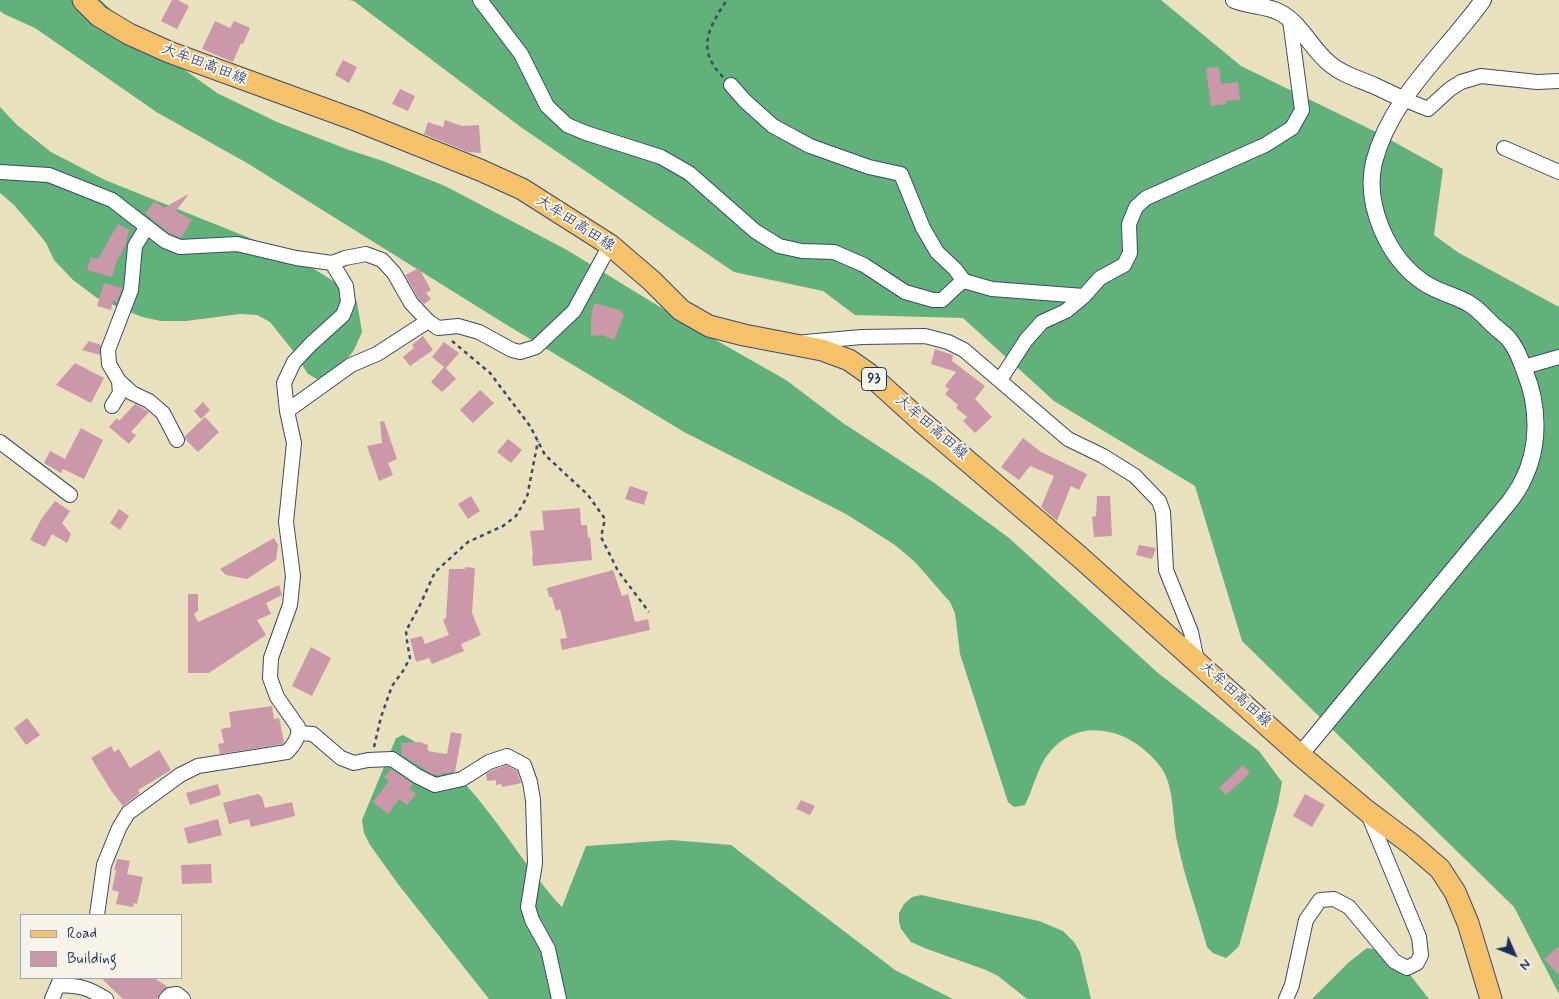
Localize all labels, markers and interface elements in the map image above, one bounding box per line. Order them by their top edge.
street label: 大牟田高田線 [159,40,249,90]
street label: 大牟田高田線 [532,192,618,256]
road number: 93 [862,368,886,390]
street label: 大牟田高田線 [891,392,971,464]
street label: 大牟田高田線 [1196,658,1274,732]
legend [20,914,182,979]
text: Road [67,924,97,944]
north arrow [1489,929,1539,979]
text: Building [67,949,117,969]
text: N [1515,955,1535,974]

